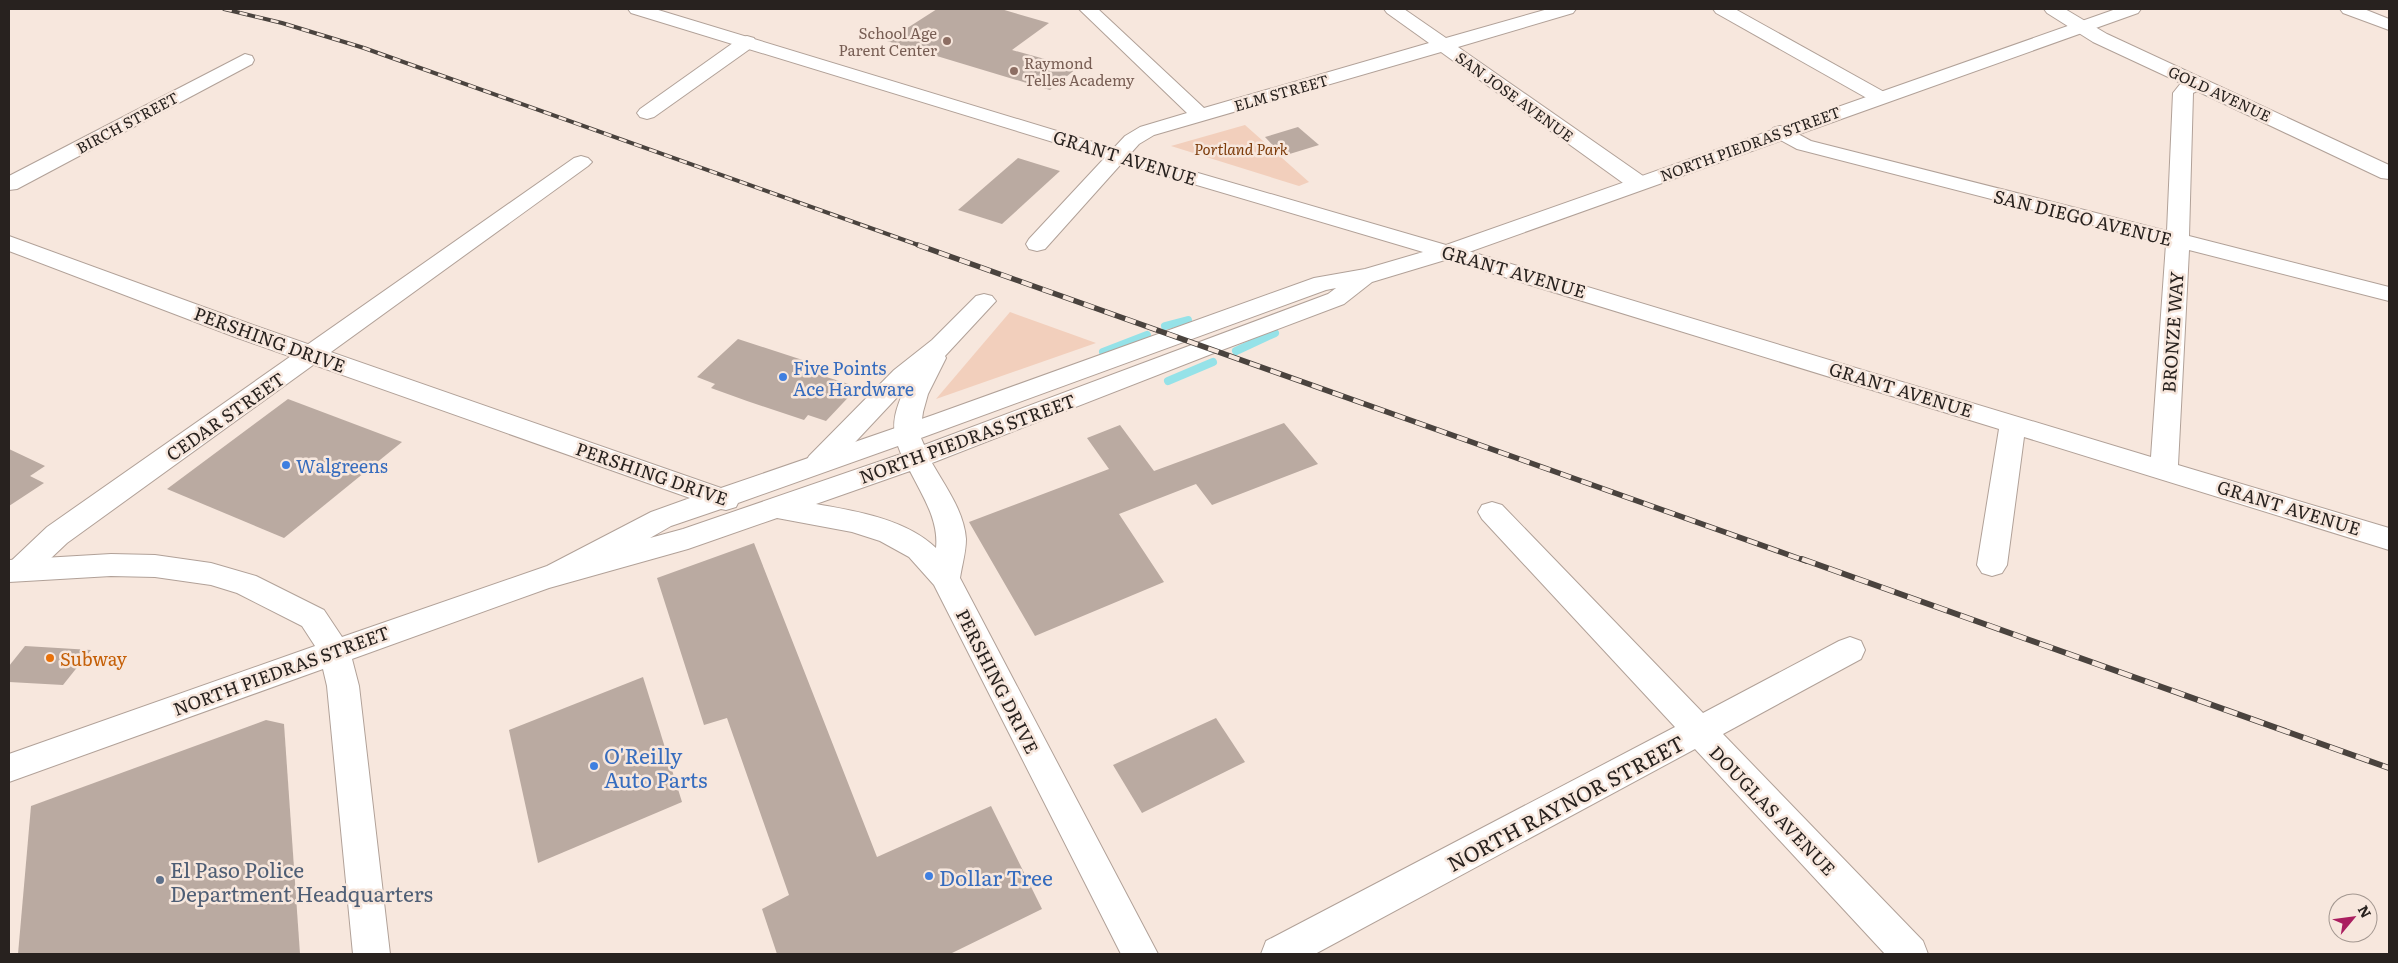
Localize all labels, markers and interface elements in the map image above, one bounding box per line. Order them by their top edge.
place label: School Age Parent Center [839,21,937,61]
marker: School Age Parent Center [941,35,953,47]
street label: SAN JOSE AVENUE [1451,45,1579,147]
place label: Raymond Telles Academy [1024,51,1135,91]
street label: GOLD AVENUE [2165,59,2275,127]
marker: Raymond Telles Academy [1008,65,1020,77]
street label: ELM STREET [1231,68,1331,116]
street label: BIRCH STREET [72,85,182,159]
street label: NORTH PIEDRAS STREET [1657,100,1843,186]
street label: GRANT AVENUE [1050,122,1200,192]
park label: Portland Park [1194,137,1289,160]
street label: SAN DIEGO AVENUE [1991,182,2175,252]
street label: GRANT AVENUE [1439,238,1589,304]
street label: BRONZE WAY [2154,270,2190,394]
street label: PERSHING DRIVE [191,299,349,379]
place label: Five Points Ace Hardware [793,354,914,402]
street label: GRANT AVENUE [1826,354,1976,424]
street label: CEDAR STREET [160,365,290,467]
marker: Five Points Ace Hardware [777,371,789,383]
street label: NORTH PIEDRAS STREET [855,386,1079,490]
street label: PERSHING DRIVE [572,434,732,512]
place label: Walgreens [296,452,388,479]
marker: Walgreens [280,459,292,471]
street label: GRANT AVENUE [2214,472,2364,542]
street label: PERSHING DRIVE [950,604,1046,758]
street label: NORTH PIEDRAS STREET [169,618,393,722]
place label: Subway [60,645,127,672]
marker: Subway [44,652,56,664]
street label: NORTH RAYNOR STREET [1441,726,1689,878]
place label: O'Reilly Auto Parts [604,739,707,794]
street label: DOUGLAS AVENUE [1704,739,1842,881]
marker: O'Reilly Auto Parts [588,760,600,772]
place label: El Paso Police Department Headquarters [170,853,433,908]
place label: Dollar Tree [939,861,1053,892]
marker: Dollar Tree [923,870,935,882]
marker: El Paso Police Department Headquarters [154,874,166,886]
north arrow [2328,893,2378,943]
text: N [2354,901,2377,921]

